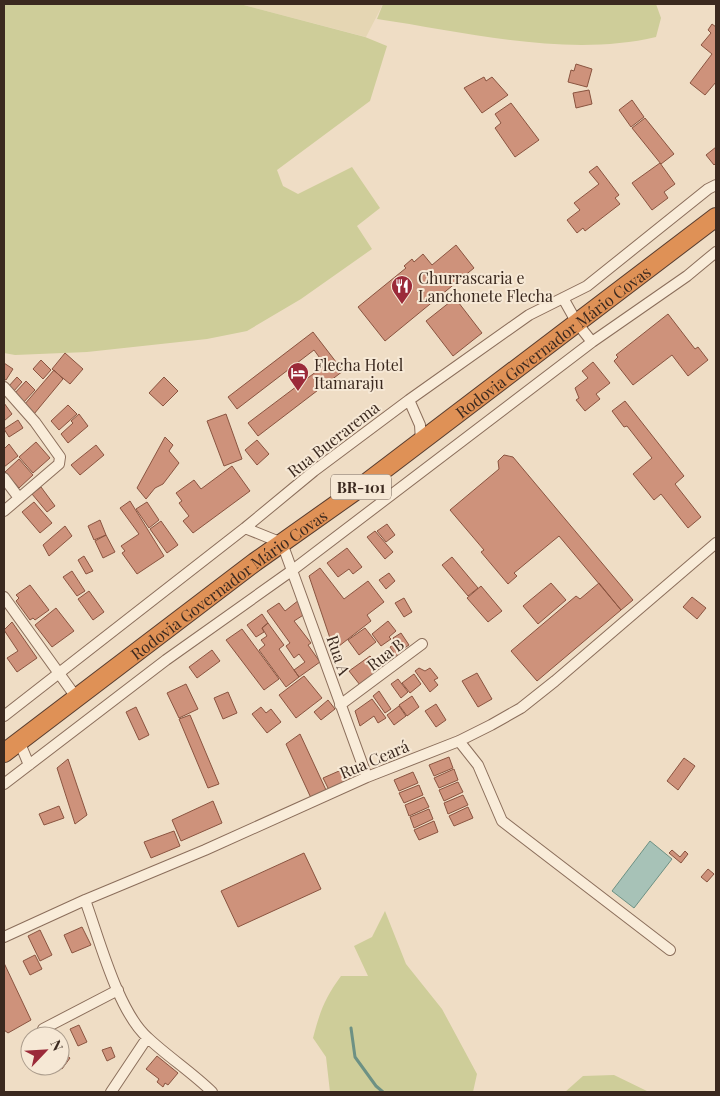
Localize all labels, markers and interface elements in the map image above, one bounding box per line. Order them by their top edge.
street label: Rodovia Governador Mário Covas [451,260,654,422]
place label: Churrascaria e Lanchonete Flecha [418,267,553,306]
restaurant icon: Churrascaria e Lanchonete Flecha [390,274,414,305]
place label: Flecha Hotel Itamaraju [314,354,404,393]
hotel icon: Flecha Hotel Itamaraju [286,361,310,392]
street label: Rua Buerarema [283,397,383,481]
road number: BR-101 [331,474,391,500]
street label: Rodovia Governador Mário Covas [126,504,331,664]
street label: Rua A [322,632,356,679]
street label: Rua B [362,633,408,675]
street label: Rua Ceará [336,735,412,783]
north arrow [20,1026,70,1076]
text: N [46,1037,68,1054]

